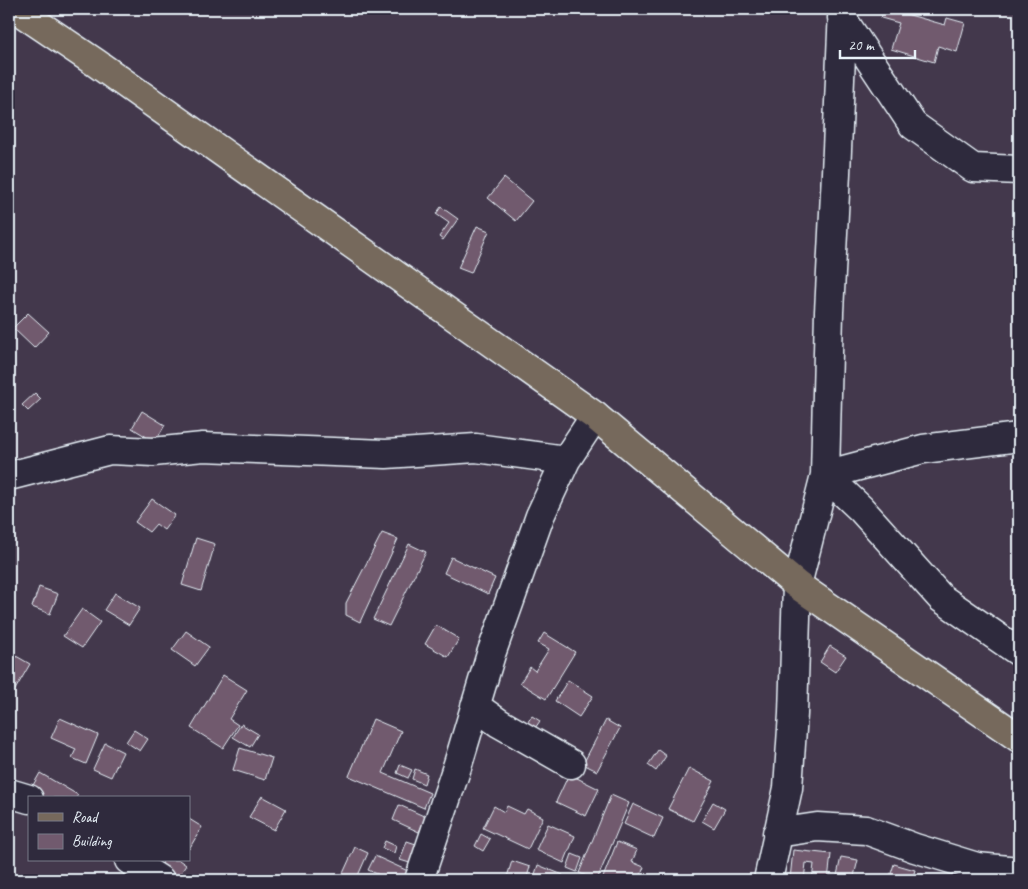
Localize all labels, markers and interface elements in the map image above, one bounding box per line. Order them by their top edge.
scale bar [840,28,916,60]
text: 20 m [848,36,875,55]
legend [28,796,190,862]
text: Road [72,808,99,827]
text: Building [72,832,112,851]

